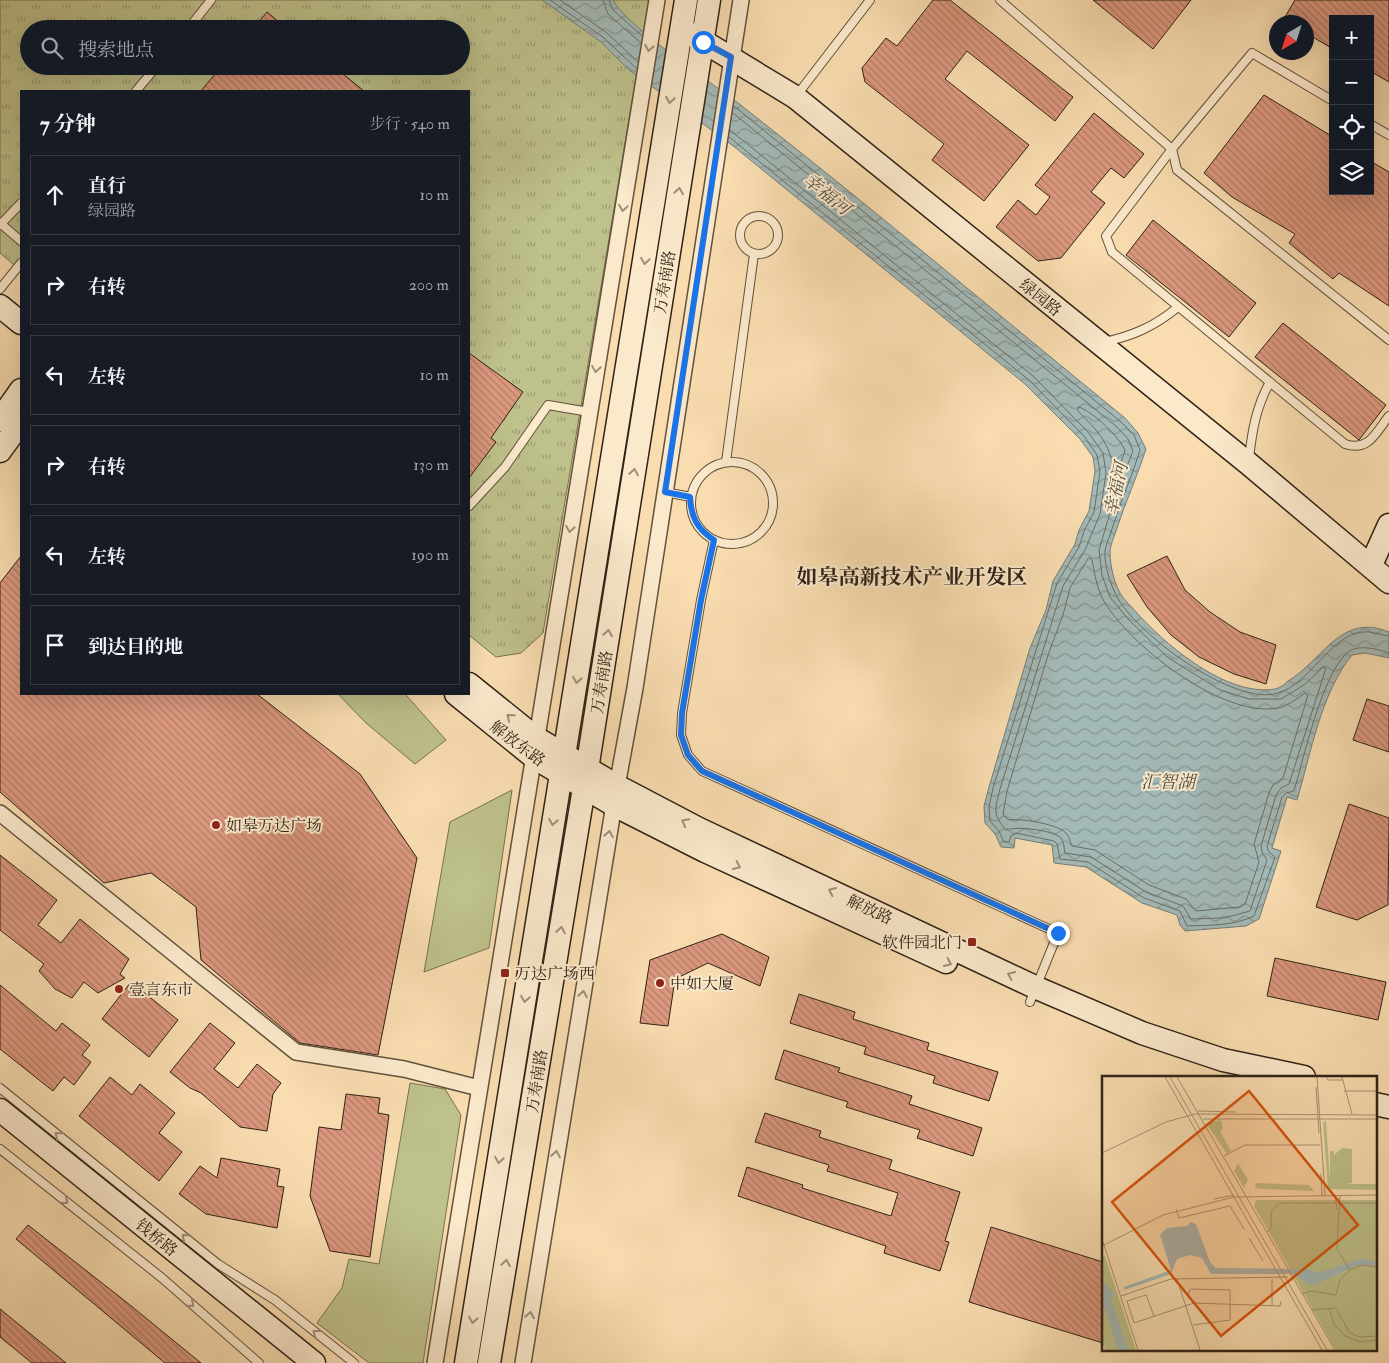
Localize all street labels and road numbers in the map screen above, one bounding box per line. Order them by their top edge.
street label: 万寿南路 [650,249,680,315]
street label: 绿园路 [1015,275,1065,321]
street label: 万寿南路 [587,649,617,715]
street label: 解放东路 [486,717,549,771]
street label: 解放路 [844,891,896,929]
street label: 万寿南路 [522,1048,552,1114]
street label: 钱桥路 [131,1215,181,1261]

